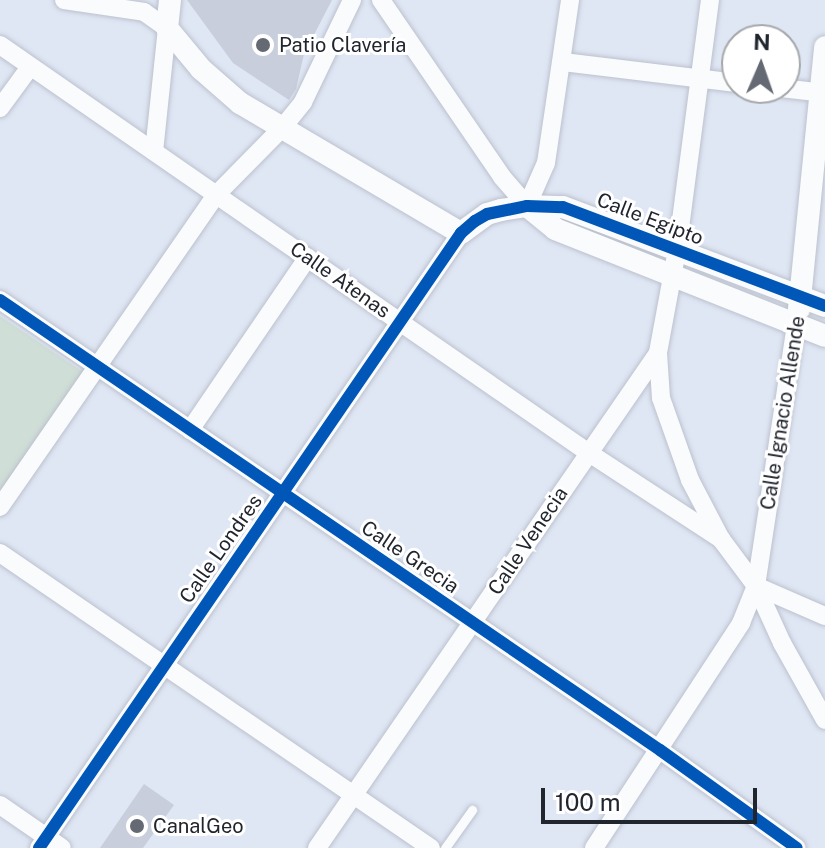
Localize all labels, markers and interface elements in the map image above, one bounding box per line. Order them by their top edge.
north arrow [721,24,801,104]
text: N [753,29,771,55]
place label: Patio Clavería [279,33,406,57]
marker: Patio Clavería [254,36,272,54]
street label: Calle Egipto [593,188,707,250]
street label: Calle Atenas [285,237,395,323]
street label: Calle Ignacio Allende [756,314,810,512]
street label: Calle Venecia [483,482,573,600]
street label: Calle Londres [175,490,267,608]
street label: Calle Grecia [357,516,463,598]
scale bar [545,772,761,822]
text: 100 m [555,788,621,816]
place label: CanalGeo [153,814,244,838]
marker: CanalGeo [128,817,146,835]

